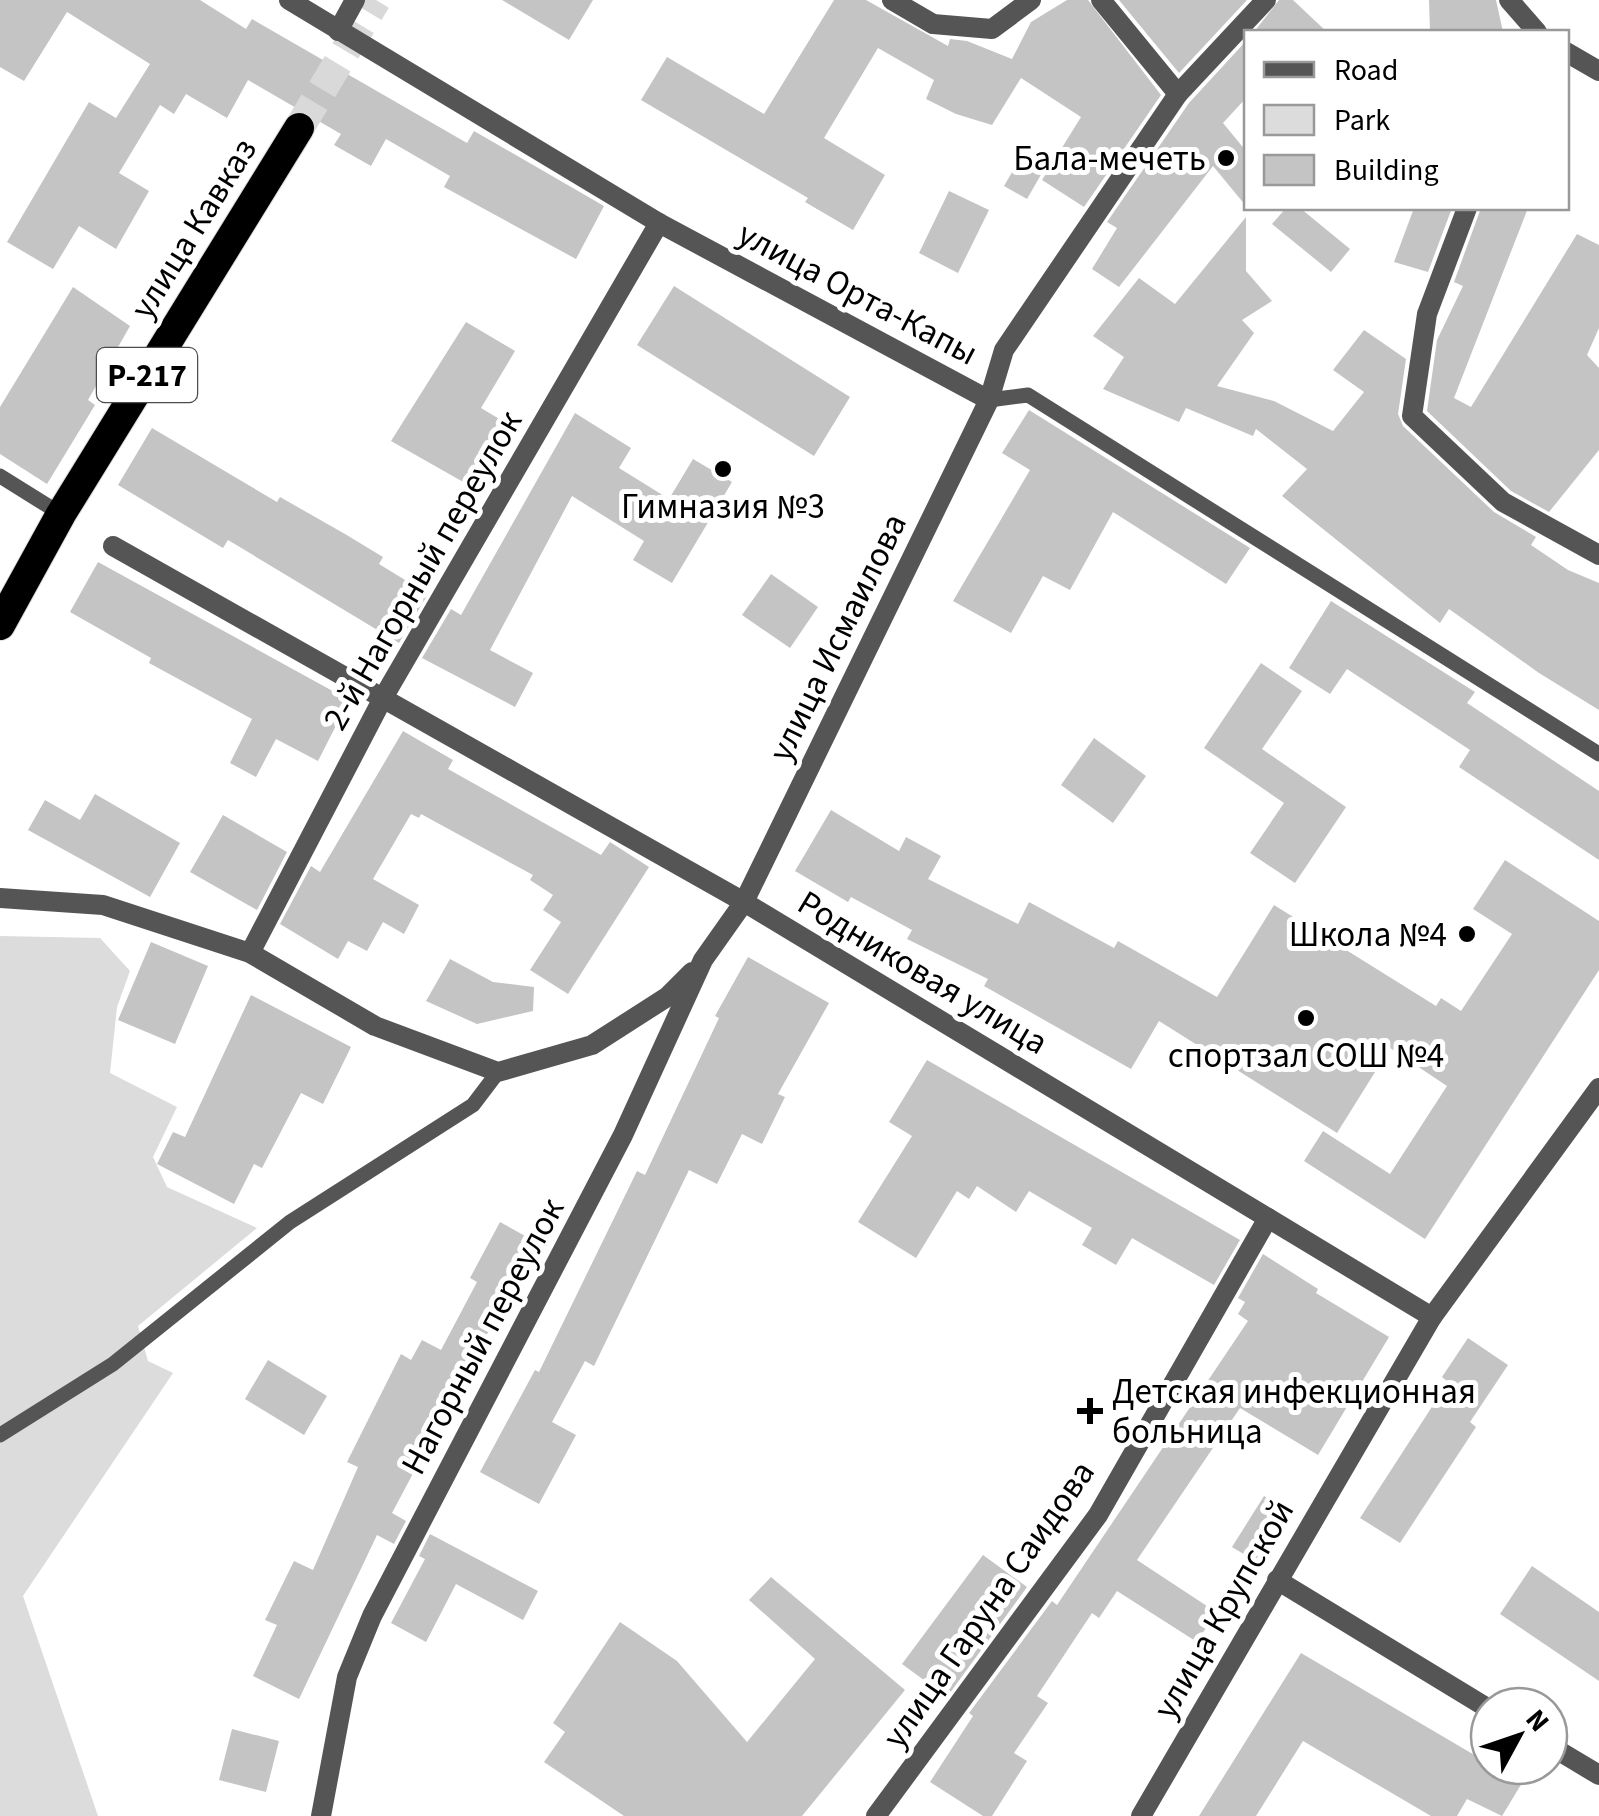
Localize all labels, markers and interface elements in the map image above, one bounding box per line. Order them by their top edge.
legend [1244,30,1569,210]
text: Road [1334,49,1398,92]
text: Park [1334,99,1390,142]
street label: улица Кавказ [118,128,269,329]
place label: Бала-мечеть [1013,134,1206,184]
marker: Бала-мечеть [1215,147,1237,169]
text: Building [1334,149,1439,192]
street label: улица Орта-Капы [729,209,986,378]
road number: Р-217 [97,348,197,402]
street label: 2-й Нагорный переулок [311,401,535,740]
marker: Гимназия №3 [712,458,734,480]
place label: Гимназия №3 [621,482,825,532]
street label: улица Исмаилова [756,505,920,770]
street label: Родниковая улица [788,878,1057,1067]
place label: Школа №4 [1289,910,1447,960]
marker: Школа №4 [1456,923,1478,945]
marker: спортзал СОШ №4 [1295,1007,1317,1029]
place label: спортзал СОШ №4 [1168,1031,1444,1081]
street label: Нагорный переулок [389,1189,577,1483]
place label: Детская инфекционная больница [1112,1367,1476,1457]
marker: Детская инфекционная больница [1077,1398,1103,1424]
street label: улица Гаруна Саидова [871,1451,1107,1759]
street label: улица Крупской [1141,1491,1307,1728]
north arrow [1469,1686,1569,1786]
text: N [1516,1701,1559,1741]

